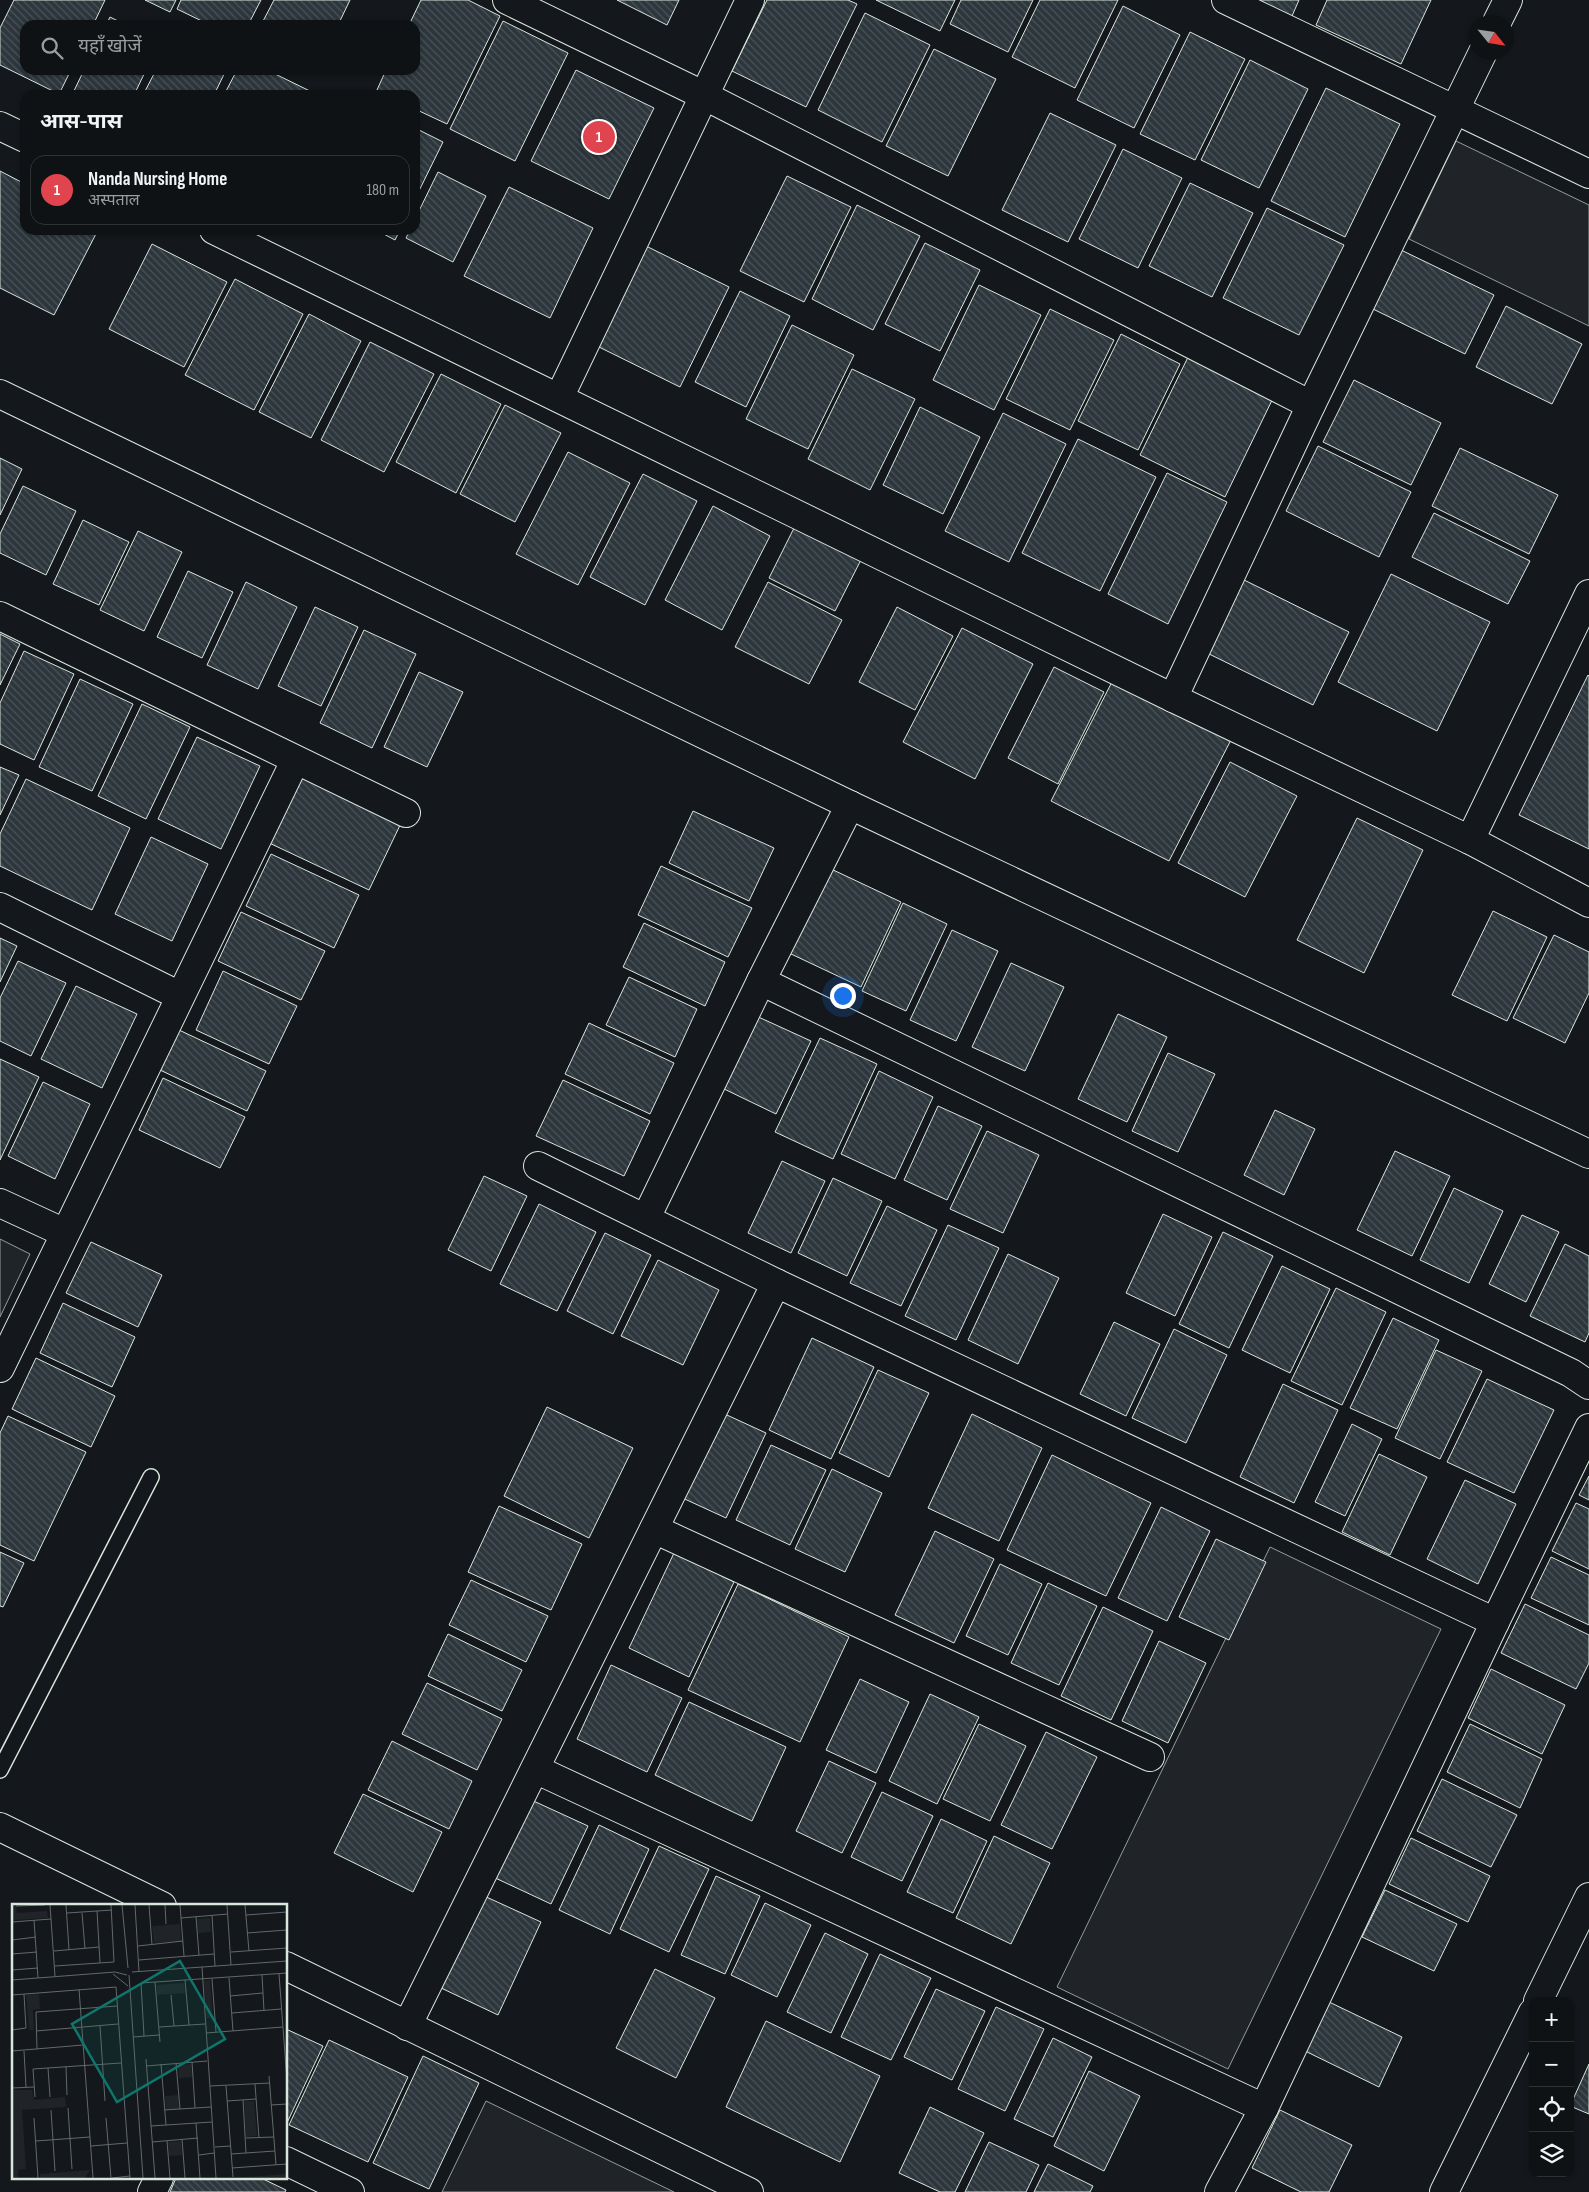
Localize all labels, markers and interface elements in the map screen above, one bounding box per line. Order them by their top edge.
north arrow [1469,15,1514,60]
search box [20,20,420,75]
icon: search [38,34,66,62]
text: यहाँ खोजें [78,35,142,58]
text: आस-पास [40,109,122,134]
pin: 1 [583,118,615,156]
text: Nanda Nursing Home [88,168,227,191]
text: 1 [54,181,60,200]
text: 180 m [366,181,399,200]
text: अस्पताल [88,191,140,210]
your location [830,983,856,1009]
inset map [12,1904,288,2180]
map controls [1529,1997,1574,2177]
button: + [1529,1997,1574,2042]
button: − [1529,2042,1574,2087]
button: locate [1529,2087,1574,2132]
button: layers [1529,2132,1574,2177]

